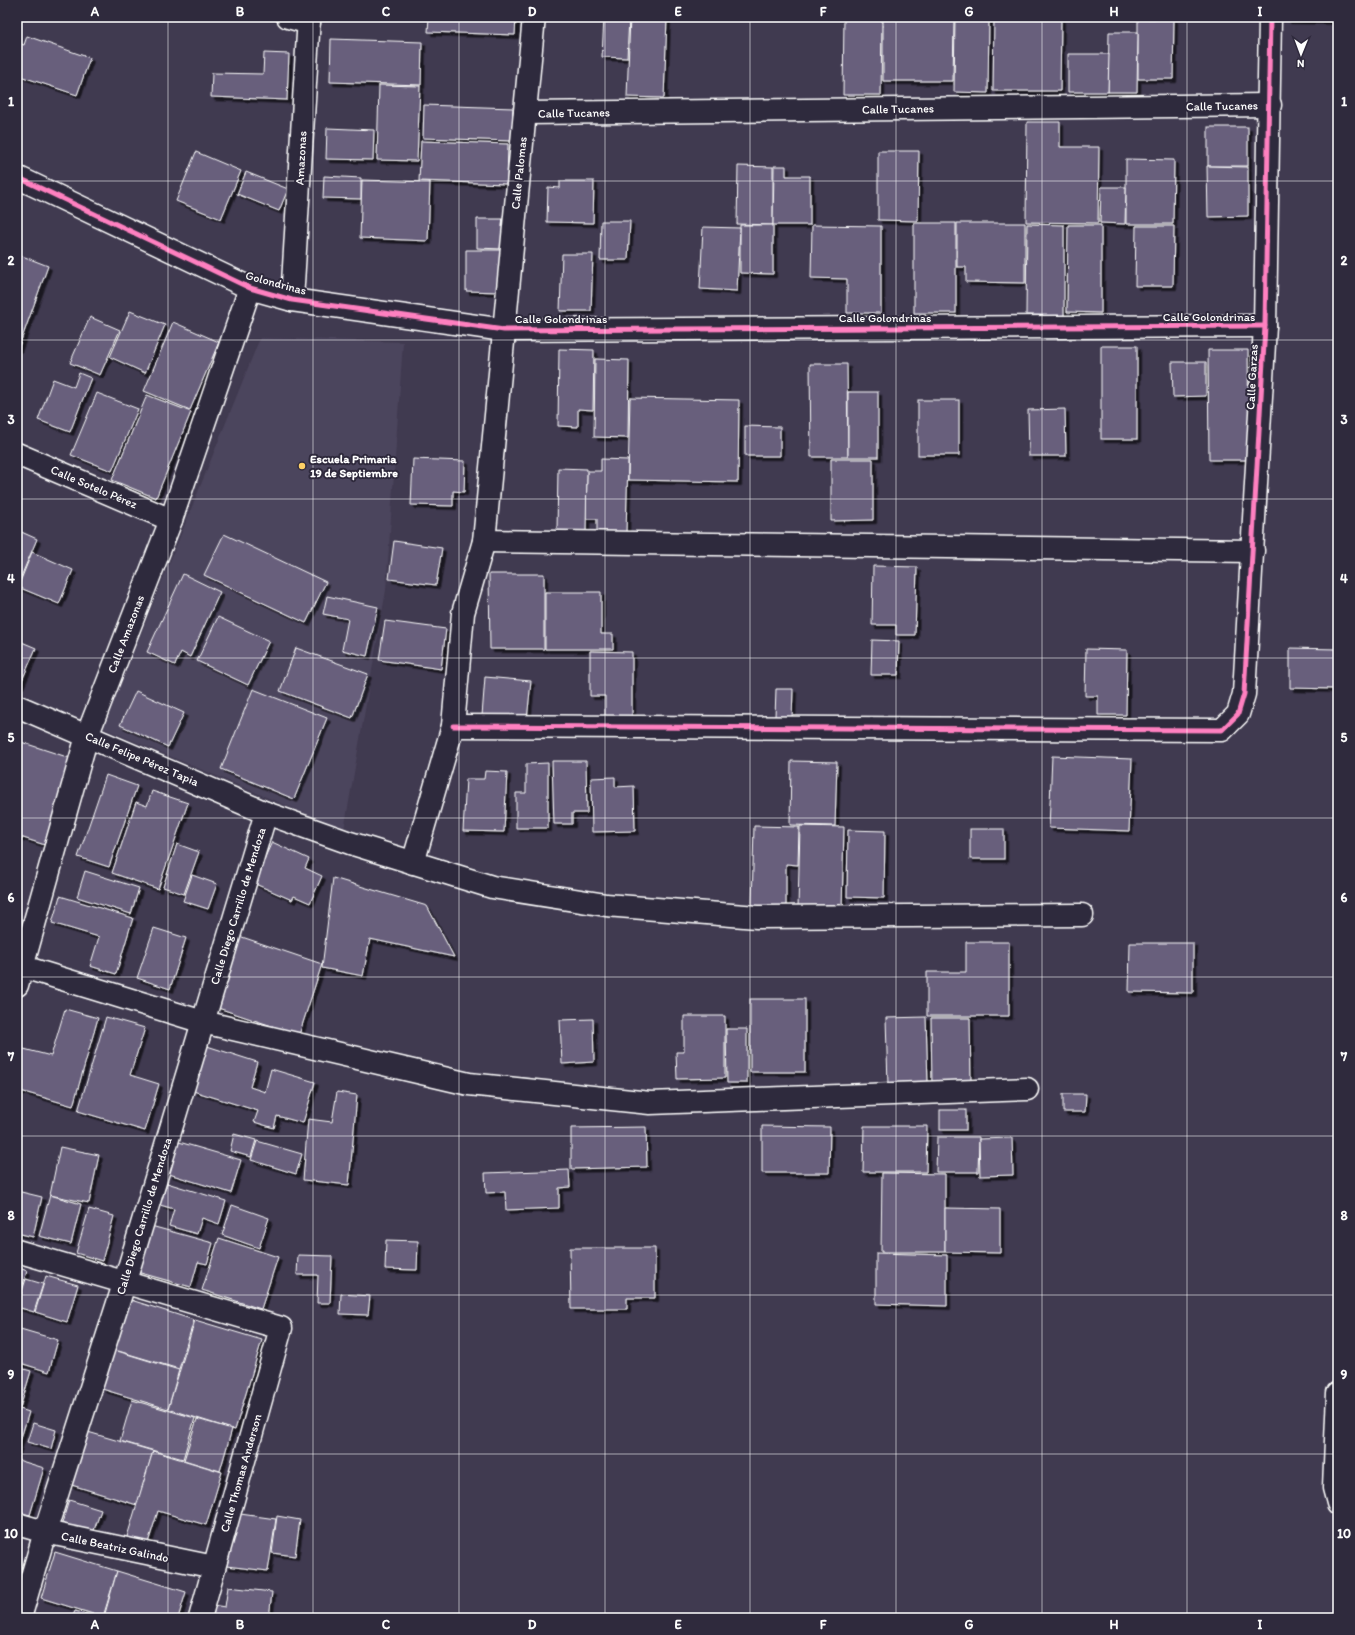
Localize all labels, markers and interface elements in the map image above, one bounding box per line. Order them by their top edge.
text: A [90,4,100,19]
text: B [236,4,245,19]
text: C [382,4,391,19]
text: D [528,4,537,19]
text: E [674,4,682,19]
text: F [820,4,827,19]
text: G [965,4,974,19]
text: H [1110,4,1119,19]
text: I [1258,4,1263,19]
north arrow [1281,34,1321,74]
text: N [1297,57,1305,70]
text: 1 [8,94,14,109]
text: 1 [1341,94,1347,109]
street label: Calle Tucanes [1186,98,1258,114]
street label: Calle Tucanes [862,101,934,117]
street label: Calle Tucanes [538,105,610,121]
street label: Amazonas [293,131,309,185]
street label: Calle Palomas [508,136,530,210]
text: 2 [8,253,15,268]
text: 2 [1341,253,1348,268]
street label: Golondrinas [244,268,308,298]
street label: Calle Golondrinas [1163,310,1255,324]
street label: Calle Golondrinas [839,311,931,325]
street label: Calle Golondrinas [515,312,607,326]
street label: Calle Garzas [1243,344,1261,410]
text: 3 [7,412,15,427]
text: 3 [1340,412,1348,427]
place label: Escuela Primaria 19 de Septiembre [310,452,398,481]
marker: Escuela Primaria 19 de Septiembre [297,461,307,471]
street label: Calle Sotelo Pérez [49,462,140,512]
text: 4 [7,571,15,586]
text: 4 [1340,571,1348,586]
street label: Calle Amazonas [105,593,147,675]
street label: Calle Felipe Pérez Tapia [83,729,201,790]
text: 5 [8,730,15,745]
text: 5 [1341,730,1348,745]
street label: Calle Diego Carrillo de Mendoza [207,825,269,986]
text: 6 [8,890,15,905]
text: 6 [1341,890,1348,905]
text: 7 [7,1049,15,1064]
text: 7 [1340,1049,1348,1064]
street label: Calle Diego Carrillo de Mendoza [113,1135,175,1296]
text: 8 [7,1208,15,1223]
text: 8 [1340,1208,1348,1223]
text: 9 [8,1367,15,1382]
text: 9 [1341,1367,1348,1382]
street label: Calle Thomas Anderson [217,1412,265,1534]
text: 10 [4,1526,18,1541]
text: 10 [1337,1526,1351,1541]
street label: Calle Beatriz Galindo [60,1529,170,1565]
text: A [90,1617,100,1632]
text: B [236,1617,245,1632]
text: C [382,1617,391,1632]
text: D [528,1617,537,1632]
text: E [674,1617,682,1632]
text: F [820,1617,827,1632]
text: G [965,1617,974,1632]
text: H [1110,1617,1119,1632]
text: I [1258,1617,1263,1632]

